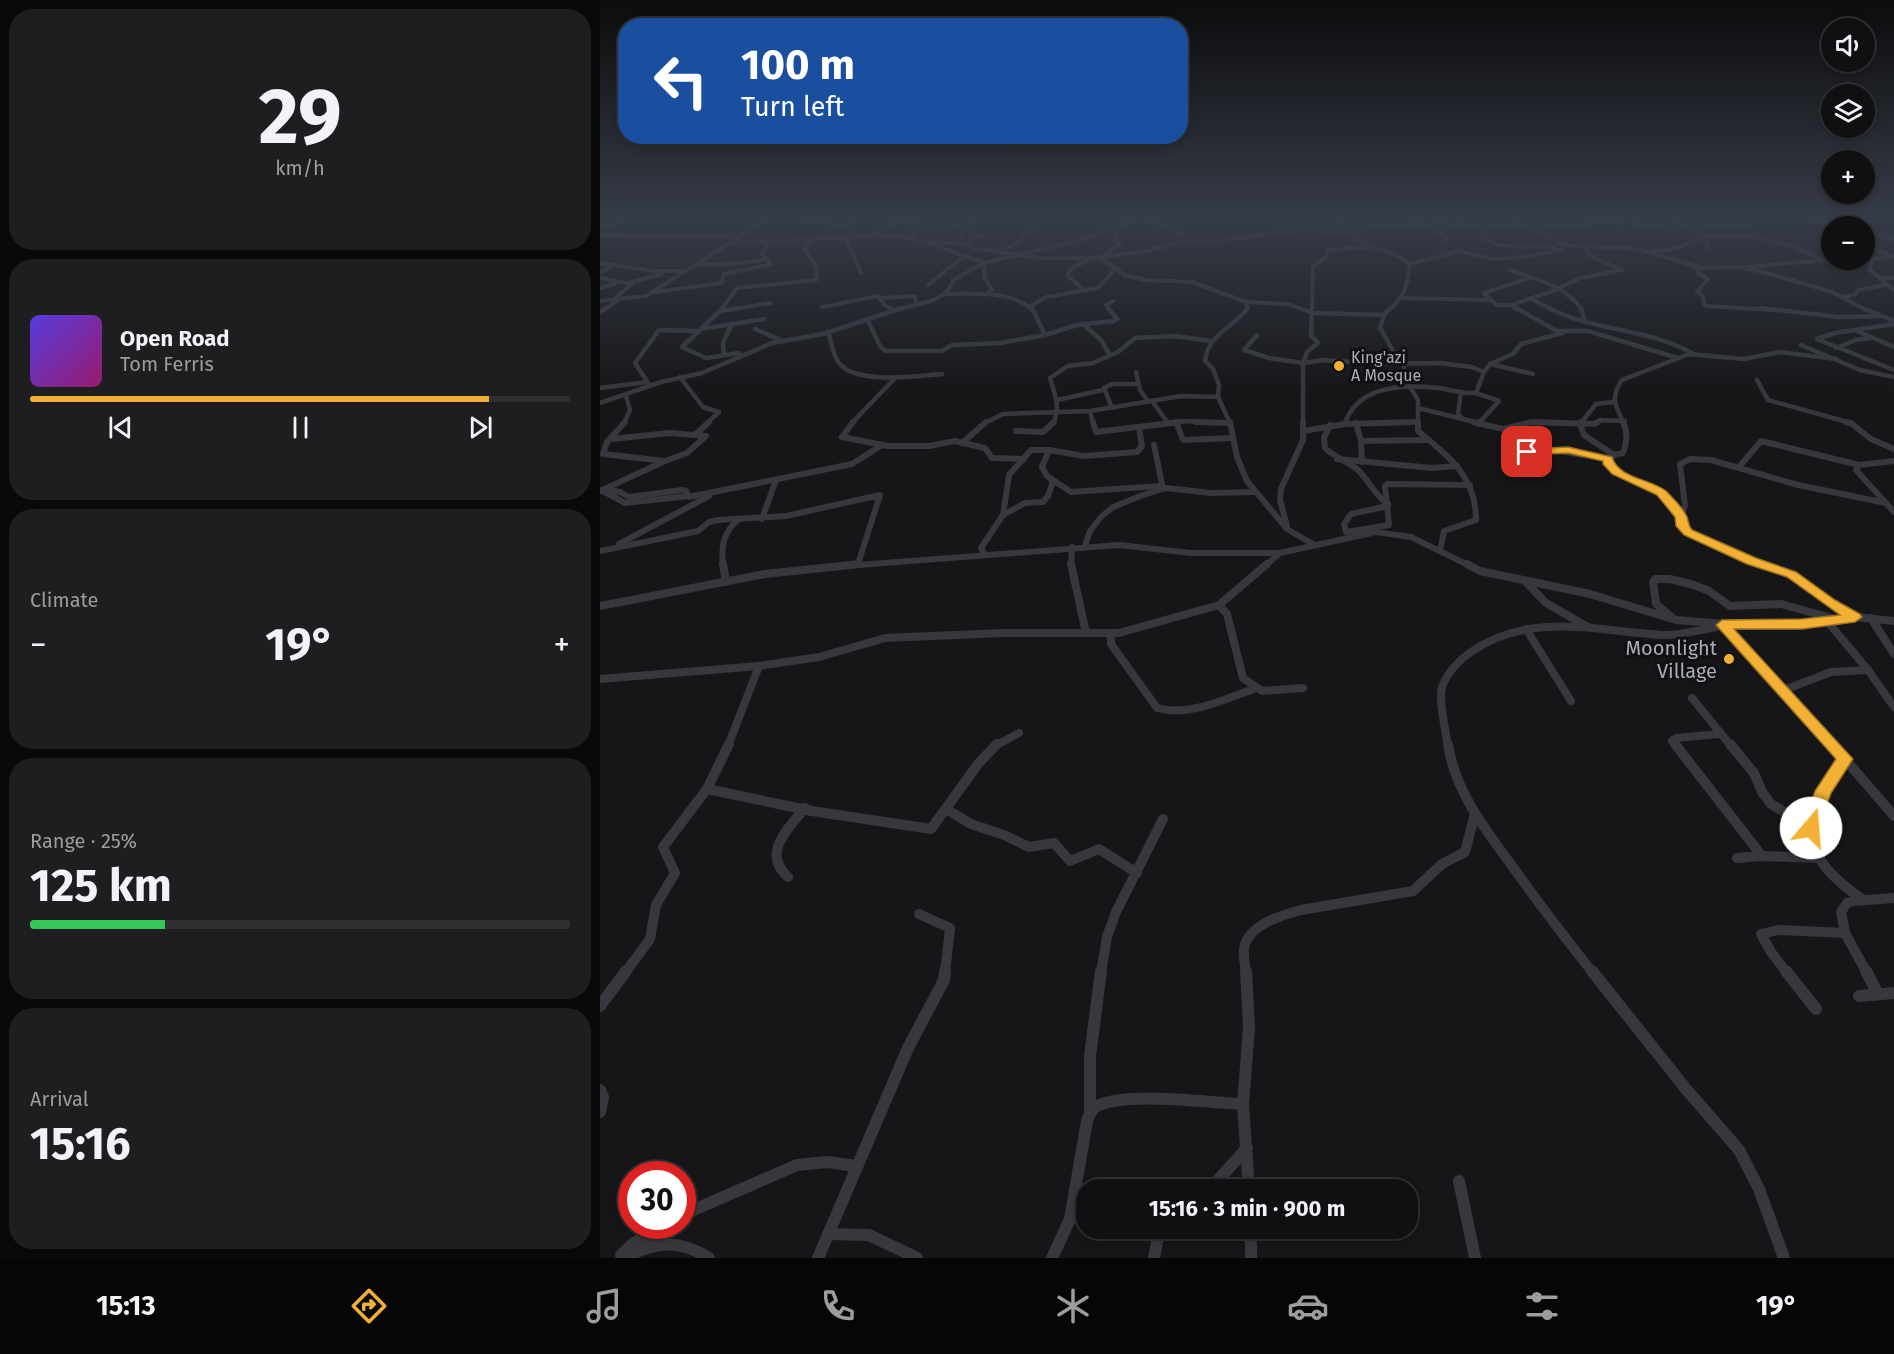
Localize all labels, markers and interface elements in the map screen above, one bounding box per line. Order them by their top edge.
map controls [1821,18,1875,270]
button: sound [1821,18,1875,72]
text: 100 m [741,40,855,90]
icon: left [642,42,720,120]
text: 29 [258,70,342,164]
button: layers [1821,84,1875,138]
text: Turn left [741,91,844,123]
button: + [1821,150,1875,204]
text: km/h [275,156,325,180]
button: − [1821,216,1875,270]
text: Open Road [120,325,230,352]
place label: King'azi A Mosque [1351,348,1421,385]
text: Tom Ferris [120,352,214,376]
marker: King'azi A Mosque [1332,359,1346,373]
icon: previous [104,411,137,444]
icon: pause [284,411,317,444]
icon: next [464,411,497,444]
pin [1501,426,1552,477]
icon: arrive [1510,435,1543,468]
text: Climate [30,588,98,612]
text: 19° [265,618,335,672]
text: − [30,625,47,665]
text: + [554,625,570,665]
place label: Moonlight Village [1626,636,1718,683]
marker: Moonlight Village [1722,652,1736,666]
position arrow [1779,796,1843,860]
text: Range · 25% [30,829,137,853]
text: 125 km [30,859,172,913]
text: Arrival [30,1087,89,1111]
text: 15:16 [30,1117,131,1171]
speed limit sign: 30 [618,1161,696,1239]
text: 15:16 · 3 min · 900 m [1149,1195,1345,1222]
icon: directions [348,1285,390,1327]
icon: music [583,1285,625,1327]
icon: phone [817,1285,859,1327]
icon: climate [1052,1285,1094,1327]
icon: car [1287,1285,1329,1327]
icon: filters [1521,1285,1563,1327]
text: 15:13 [96,1290,155,1322]
text: 19° [1756,1290,1798,1322]

